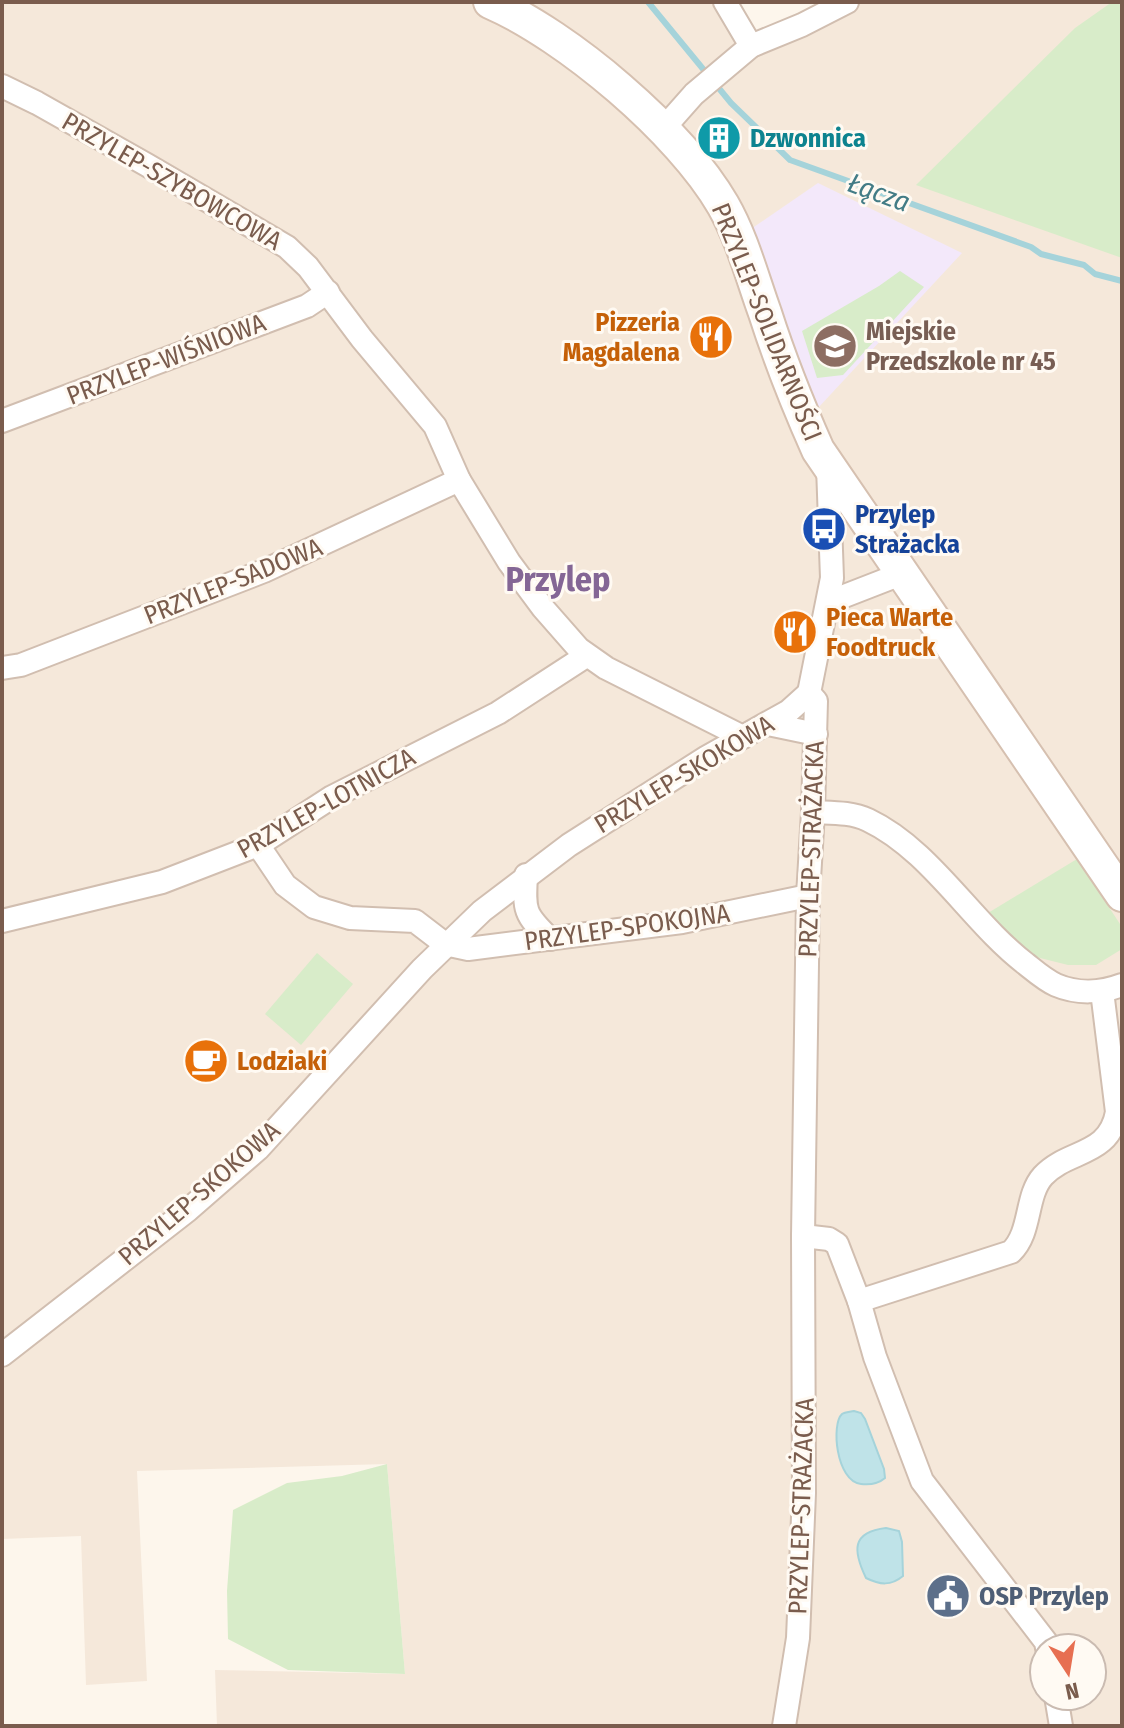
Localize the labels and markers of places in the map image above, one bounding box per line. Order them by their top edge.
building icon: Dzwonnica [695,114,743,162]
place label: Dzwonnica [750,123,866,154]
place label: Pizzeria Magdalena [563,307,680,368]
restaurant icon: Pizzeria Magdalena [687,313,735,361]
place label: Miejskie Przedszkole nr 45 [866,316,1056,377]
school or university icon: Miejskie Przedszkole nr 45 [811,322,859,370]
place label: Przylep Strażacka [855,499,960,560]
bus stop icon: Przylep Strażacka [800,505,848,553]
place label: Pieca Warte Foodtruck [826,602,953,663]
restaurant icon: Pieca Warte Foodtruck [771,608,819,656]
cafe icon: Lodziaki [182,1037,230,1085]
place label: Lodziaki [237,1046,327,1077]
public building icon: OSP Przylep [924,1572,972,1620]
place label: OSP Przylep [979,1581,1109,1612]

